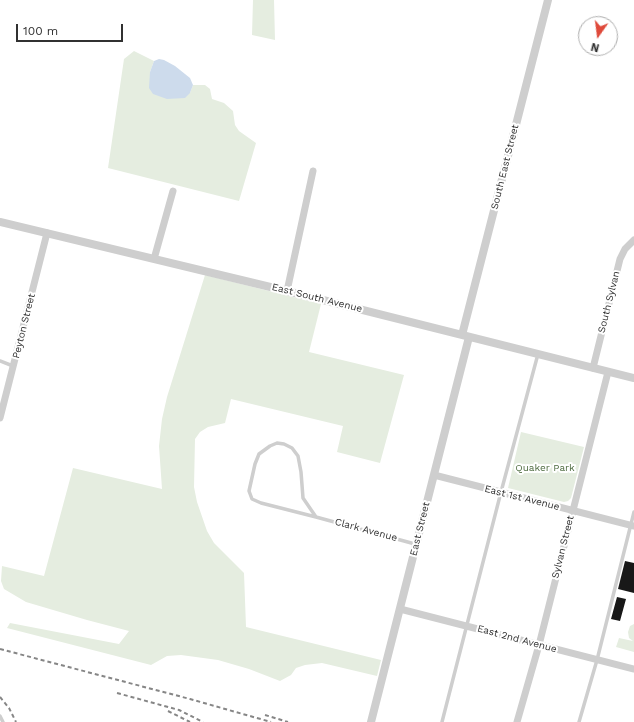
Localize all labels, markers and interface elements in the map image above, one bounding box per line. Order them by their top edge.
scale bar [18,16,125,42]
north arrow [578,16,618,56]
text: 100 m [23,24,58,38]
text: N [590,40,601,54]
street label: South East Street [489,123,521,211]
street label: South Sylvan [596,270,622,334]
street label: East South Avenue [271,281,363,315]
street label: Peyton Street [10,292,38,360]
park label: Quaker Park [515,462,575,474]
street label: East 1st Avenue [483,483,561,513]
street label: East Street [408,501,432,557]
street label: Sylvan Street [549,514,577,580]
street label: Clark Avenue [333,516,399,544]
street label: East 2nd Avenue [476,623,558,655]

